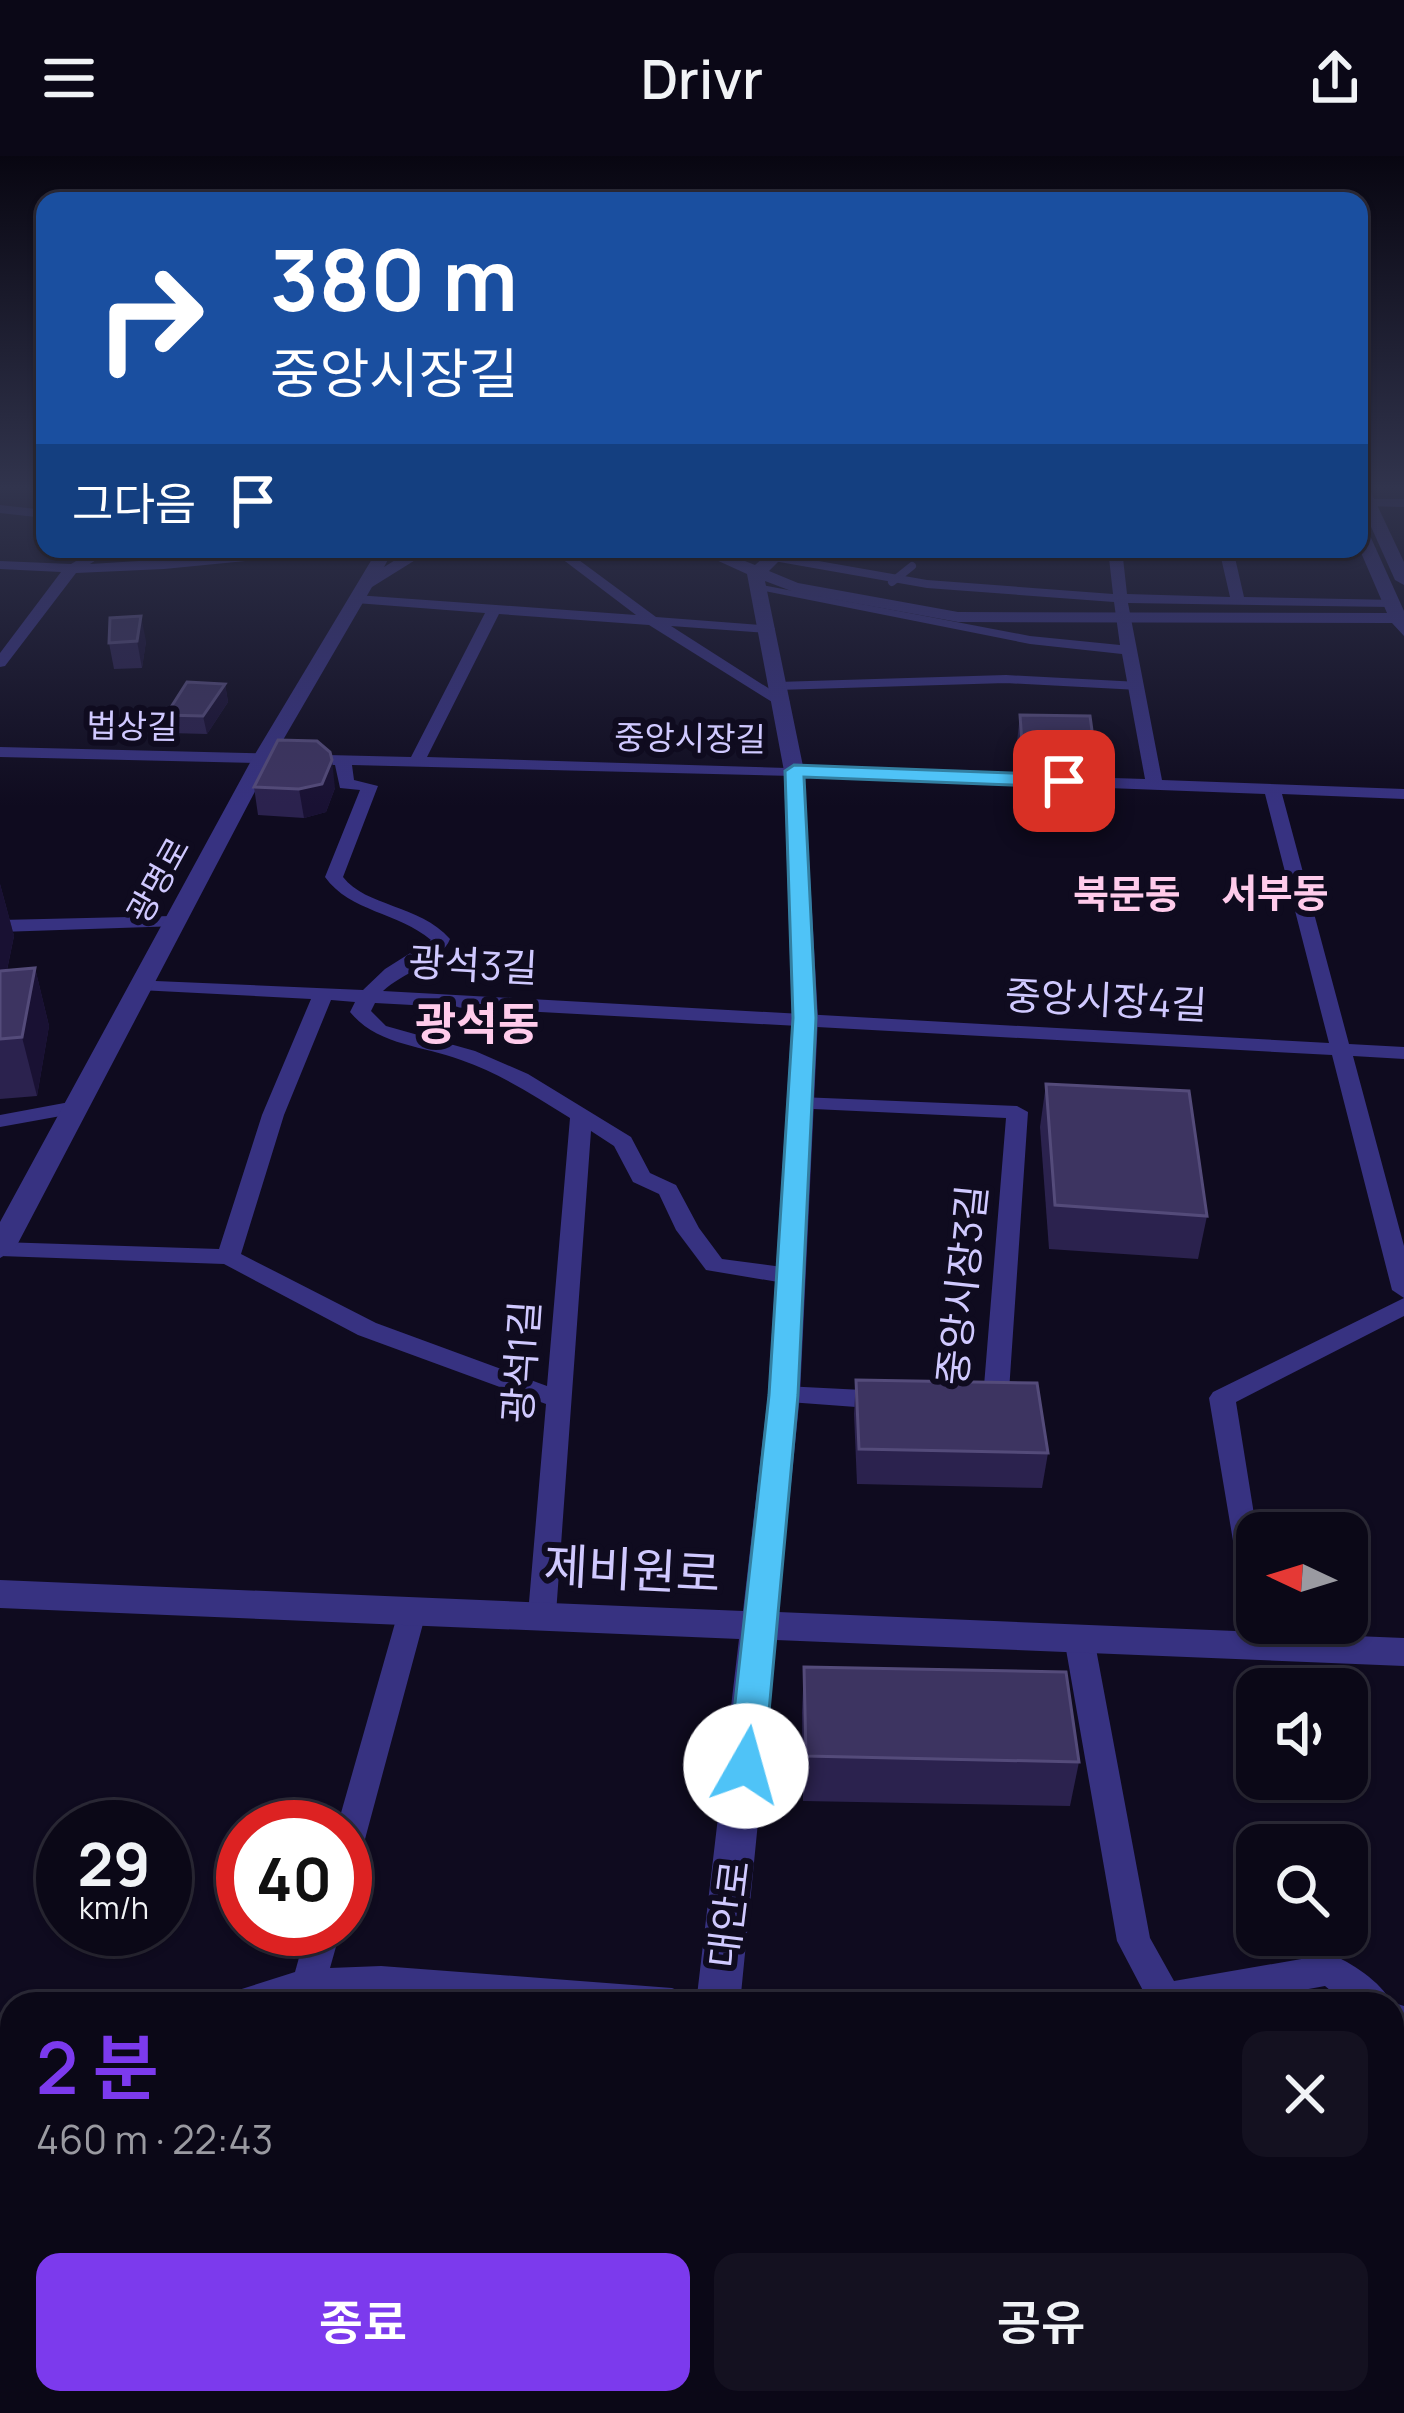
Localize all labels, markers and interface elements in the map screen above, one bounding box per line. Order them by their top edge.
text: Drivr [641,41,763,115]
icon: menu [36,45,102,111]
icon: share [1302,45,1368,111]
text: 380 m [270,221,518,336]
icon: right [72,240,228,396]
text: 중앙시장길 [270,335,518,409]
icon: arrive [220,468,286,534]
text: 그다음 [72,472,196,534]
street label: 법상길 [86,702,178,749]
street label: 중앙시장길 [614,714,766,761]
pin [1013,730,1115,832]
icon: arrive [1031,748,1097,814]
street label: 광명로 [116,829,199,931]
district label: 서부동 [1221,865,1329,919]
district label: 북문동 [1073,866,1181,920]
street label: 광석3길 [407,934,539,994]
street label: 중앙시장4길 [1004,967,1209,1031]
district label: 광석동 [415,992,539,1054]
street label: 중앙시장3길 [924,1182,998,1388]
street label: 광석1길 [489,1299,551,1425]
north arrow [1236,1512,1368,1644]
map controls [1236,1512,1368,1956]
street label: 제비원로 [542,1531,722,1606]
button: sound [1236,1668,1368,1800]
position arrow [683,1703,809,1829]
speed limit sign: 40 [216,1800,372,1956]
text: 29 [77,1822,151,1904]
button: search [1236,1824,1368,1956]
street label: 대안로 [695,1857,761,1971]
text: km/h [79,1887,149,1928]
text: 2 분 [36,2017,159,2116]
button: close [1242,2031,1368,2157]
text: 460 m · 22:43 [36,2112,273,2166]
button: 종료 [36,2253,690,2391]
button: 공유 [714,2253,1368,2391]

